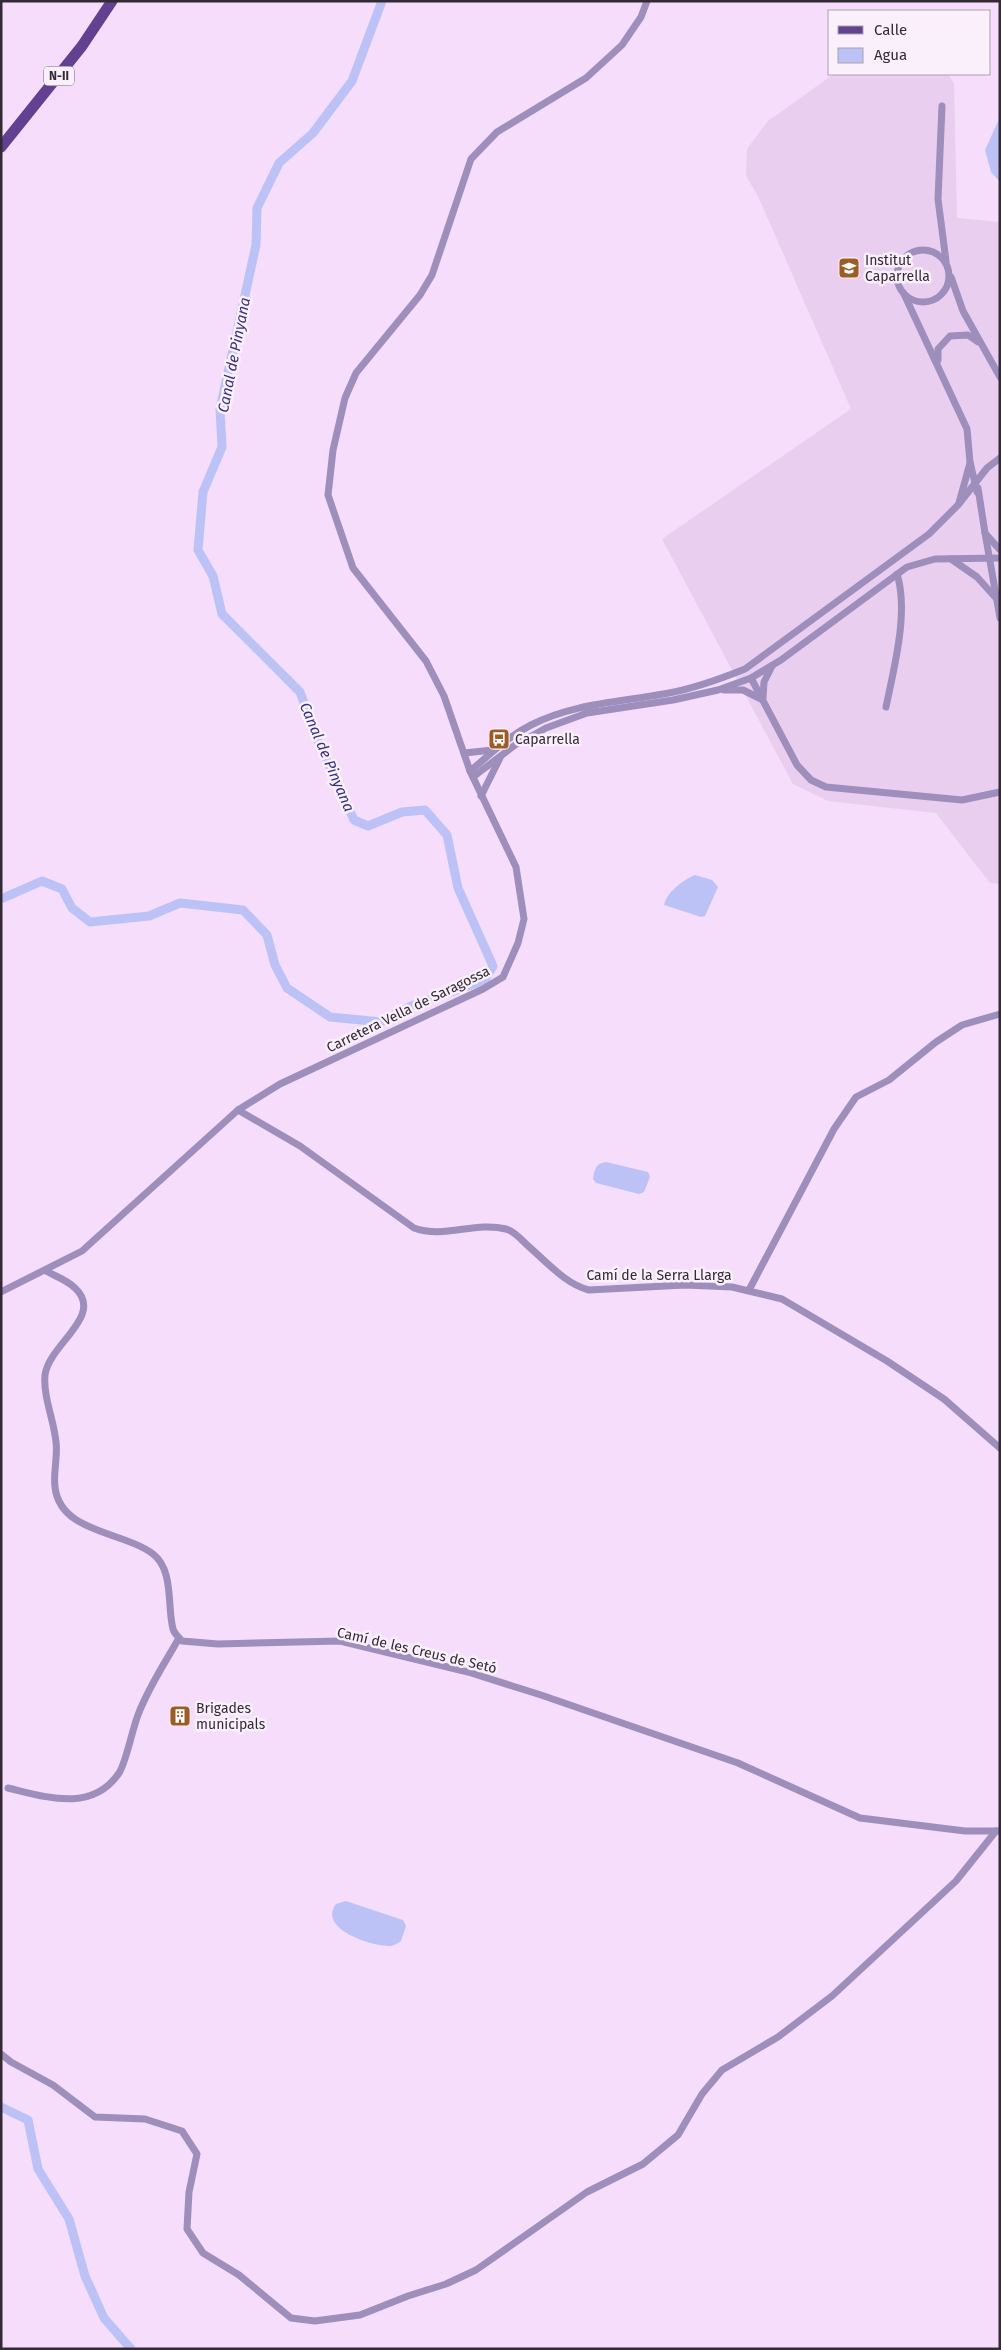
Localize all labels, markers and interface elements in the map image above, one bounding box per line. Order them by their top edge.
legend [828,10,991,75]
text: Calle [874,21,907,39]
text: Agua [874,46,907,64]
road number: N-II [44,66,74,85]
place label: Institut Caparrella [865,252,930,285]
school or university icon: Institut Caparrella [837,256,861,280]
water label: Canal de Pinyana [214,296,254,414]
water label: Canal de Pinyana [296,700,358,814]
bus stop icon: Caparrella [487,727,511,751]
place label: Caparrella [515,731,580,748]
street label: Carretera Vella de Saragossa [324,962,493,1056]
street label: Camí de la Serra Llarga [586,1267,732,1284]
street label: Camí de les Creus de Setó [335,1624,498,1677]
place label: Brigades municipals [196,1700,266,1733]
building icon: Brigades municipals [168,1704,192,1728]

